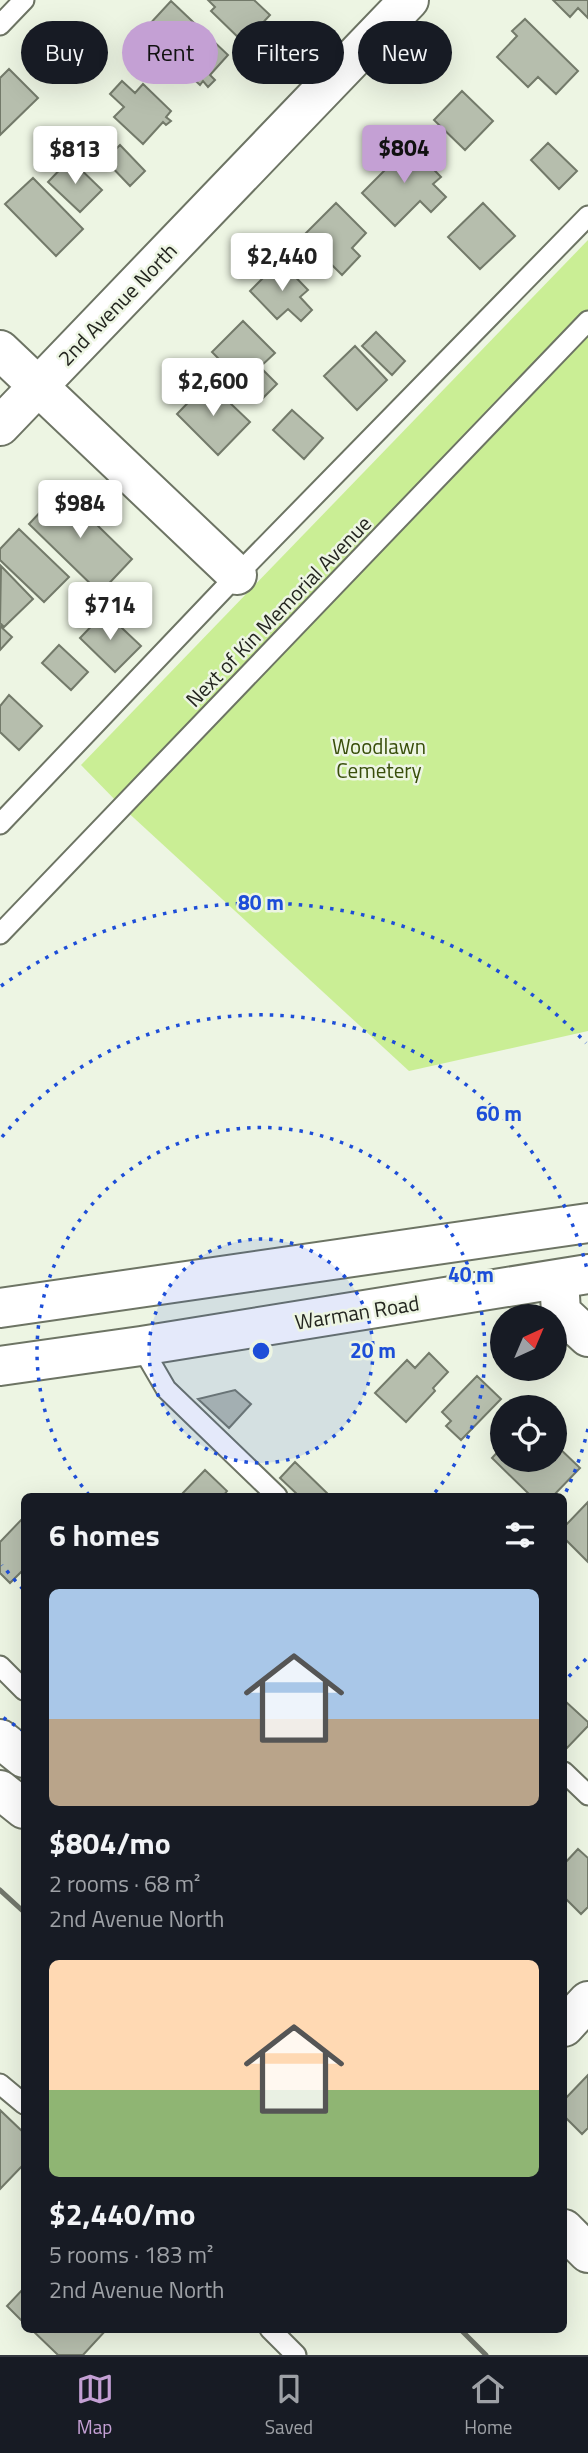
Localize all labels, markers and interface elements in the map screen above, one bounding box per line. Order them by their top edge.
chip: Buy [21,21,108,84]
chip: Rent [122,21,218,84]
chip: Filters [232,21,344,84]
chip: New [358,21,452,84]
pin: $804 [363,125,445,185]
pin: $813 [34,127,116,186]
text: $804 [378,130,430,165]
text: $813 [49,131,101,166]
pin: $2,440 [225,233,339,293]
street label: 2nd Avenue North [50,235,184,373]
text: $2,440 [247,238,317,273]
pin: $2,600 [156,358,270,418]
text: $2,600 [178,363,248,398]
pin: $984 [39,480,121,540]
text: $984 [54,485,106,520]
street label: Next of Kin Memorial Avenue [178,508,378,714]
pin: $714 [69,582,151,642]
text: $714 [84,587,136,622]
park label: Woodlawn Cemetery [332,730,426,786]
text: 80 m [238,886,284,918]
text: 60 m [476,1097,522,1129]
text: 40 m [448,1258,494,1290]
street label: Warman Road [293,1286,421,1338]
north arrow [490,1304,567,1381]
map controls [490,1304,567,1472]
text: 20 m [350,1334,396,1366]
centre of rings [249,1339,273,1363]
button: locate [490,1395,567,1472]
text: 6 homes [49,1512,160,1558]
icon: filters [501,1516,539,1554]
icon: home [231,1635,357,1761]
text: $804/mo [49,1820,171,1866]
text: 2 rooms · 68 m² [49,1866,200,1901]
text: 2nd Avenue North [49,1901,224,1936]
icon: home [231,2006,357,2132]
text: $2,440/mo [49,2191,195,2237]
text: 5 rooms · 183 m² [49,2237,213,2272]
text: 2nd Avenue North [49,2272,224,2307]
tab: Map [76,2370,114,2441]
tab: Saved [265,2370,313,2441]
tab: Home [464,2370,512,2441]

